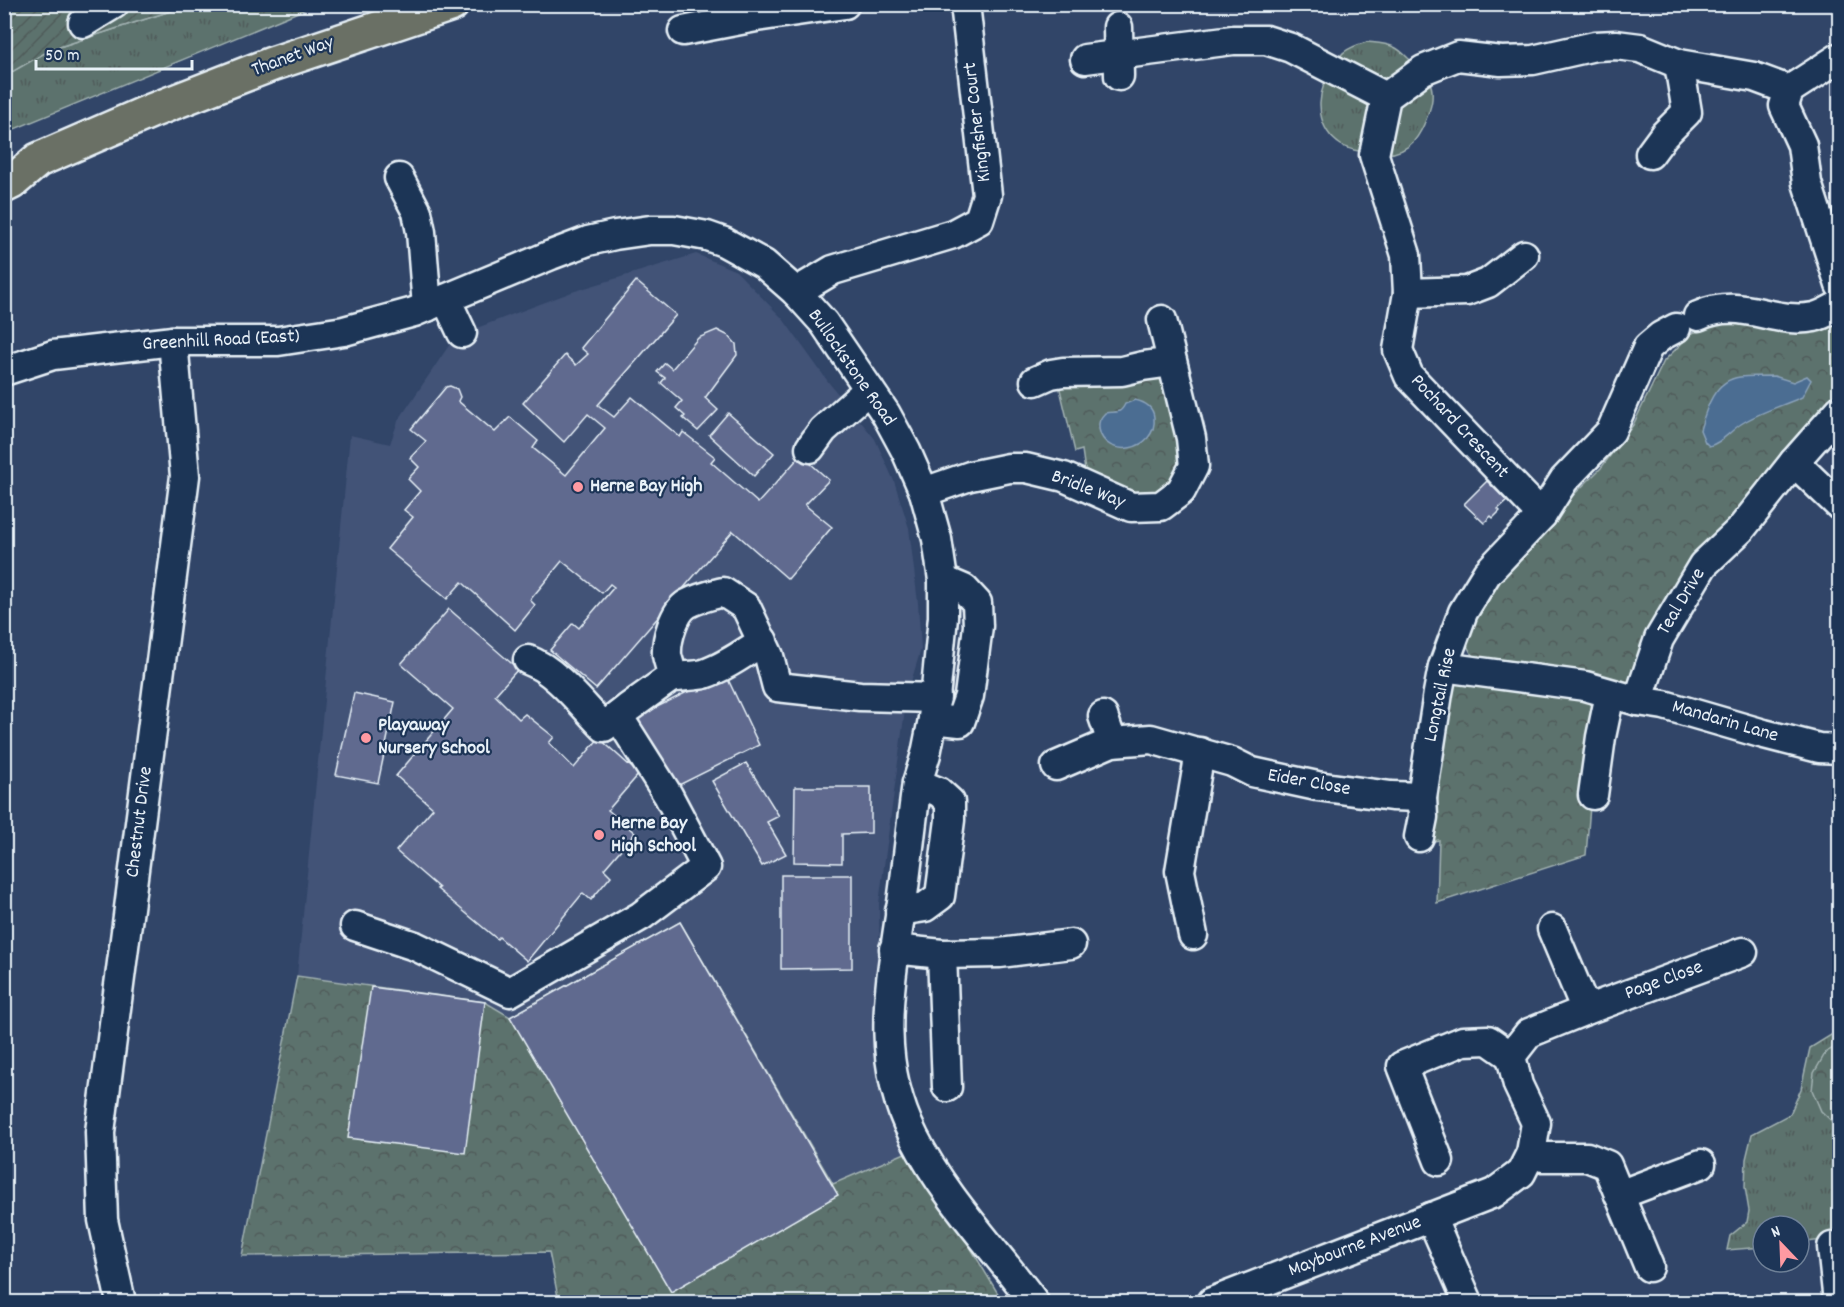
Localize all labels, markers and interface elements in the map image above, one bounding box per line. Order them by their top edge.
street label: Thanet Way [248,29,339,85]
scale bar [36,33,192,71]
text: 50 m [45,44,80,69]
street label: Kingfisher Court [957,60,999,184]
street label: Bullockstone Road [800,304,902,432]
street label: Greenhill Road (East) [142,323,300,359]
street label: Pochard Crescent [1403,368,1515,486]
street label: Bridle Way [1047,463,1130,517]
place label: Herne Bay High [590,473,702,501]
marker: Herne Bay High [571,480,585,494]
street label: Teal Drive [1651,563,1713,641]
street label: Longtail Rise [1417,645,1465,745]
street label: Mandarin Lane [1668,693,1782,751]
place label: Playaway Nursery School [378,712,490,763]
marker: Playaway Nursery School [359,731,373,745]
street label: Eider Close [1265,762,1353,804]
street label: Chestnut Drive [119,765,161,879]
place label: Herne Bay High School [611,810,696,861]
marker: Herne Bay High School [592,828,606,842]
street label: Page Close [1621,954,1707,1008]
street label: Maybourne Avenue [1285,1209,1426,1285]
north arrow [1751,1214,1811,1274]
text: N [1768,1220,1784,1245]

